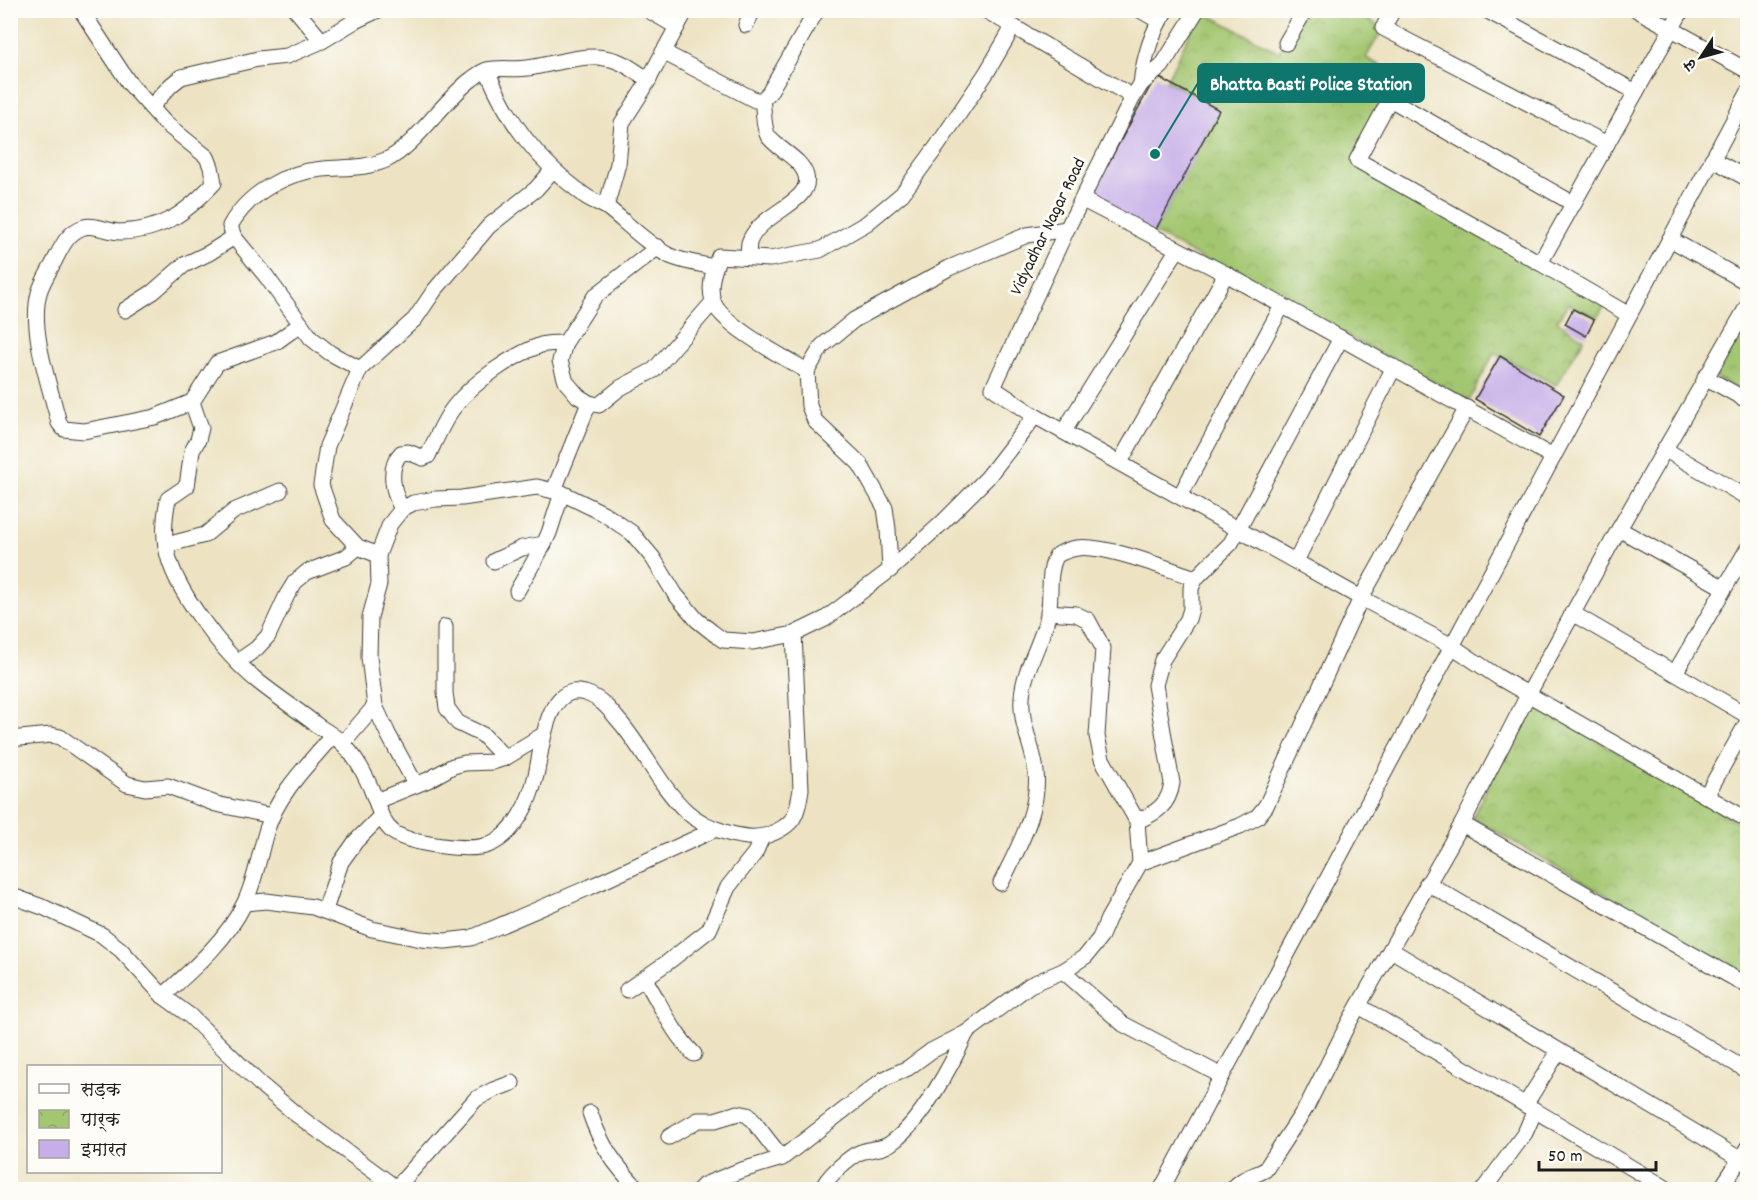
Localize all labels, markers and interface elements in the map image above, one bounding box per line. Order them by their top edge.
north arrow [1671,27,1731,87]
text: उ [1678,53,1703,76]
callout: Bhatta Basti Police Station [1198,64,1424,102]
text: Bhatta Basti Police Station [1210,72,1412,100]
street label: Vidyadhar Nagar Road [1005,154,1093,300]
legend [27,1065,222,1173]
text: सड़क [80,1079,122,1104]
text: पार्क [80,1109,121,1134]
scale bar [1539,1134,1656,1172]
text: इमारत [80,1139,127,1164]
text: 50 m [1548,1145,1583,1170]

